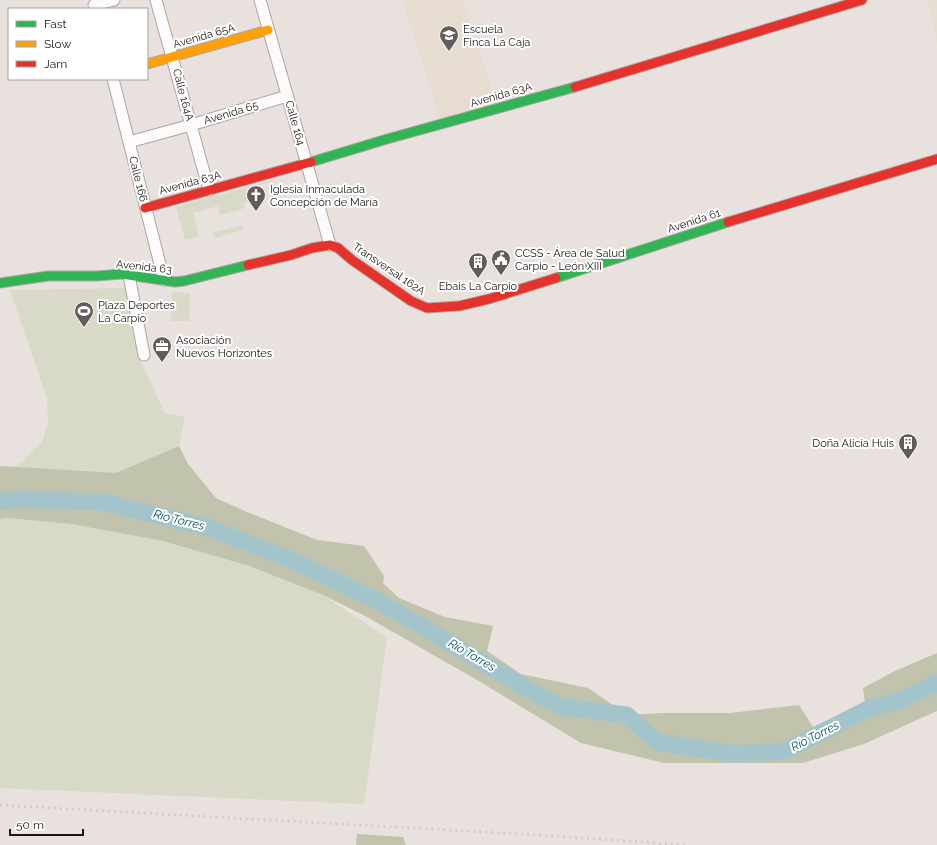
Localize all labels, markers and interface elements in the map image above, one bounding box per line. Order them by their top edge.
legend [8,8,148,80]
text: Fast [44,17,67,31]
street label: Avenida 65A [172,21,237,51]
place label: Escuela Finca La Caja [463,23,530,49]
school or university icon: Escuela Finca La Caja [438,24,460,52]
text: Slow [44,37,71,51]
text: Jam [44,57,67,71]
street label: Calle 164A [170,67,196,123]
street label: Avenida 63A [469,80,534,110]
street label: Avenida 65 [202,99,260,127]
street label: Calle 164 [282,99,308,147]
street label: Calle 166 [126,155,150,204]
street label: Avenida 63A [158,168,223,198]
place label: Iglesia Inmaculada Concepción de María [270,183,378,209]
church icon: Iglesia Inmaculada Concepción de María [245,184,267,212]
street label: Avenida 61 [666,206,722,236]
street label: Transversal 162A [350,240,428,298]
place label: CCSS - Área de Salud Carpio - León XIII [515,246,625,273]
public building icon: CCSS - Área de Salud Carpio - León XIII [490,248,512,276]
building icon: Ebais La Carpio [467,251,489,279]
street label: Avenida 63 [115,258,173,276]
place label: Ebais La Carpio [439,280,518,293]
place label: Plaza Deportes La Carpio [98,299,175,325]
sports icon: Plaza Deportes La Carpio [73,300,95,328]
place label: Asociación Nuevos Horizontes [176,334,272,360]
office icon: Asociación Nuevos Horizontes [151,335,173,363]
building icon: Doña Alicia Huis [897,432,919,460]
place label: Doña Alicia Huis [812,437,894,450]
water label: Río Torres [152,507,206,533]
water label: Río Torres [446,636,498,674]
water label: Río Torres [789,718,842,754]
scale bar [10,811,83,837]
text: 50 m [16,818,44,832]

